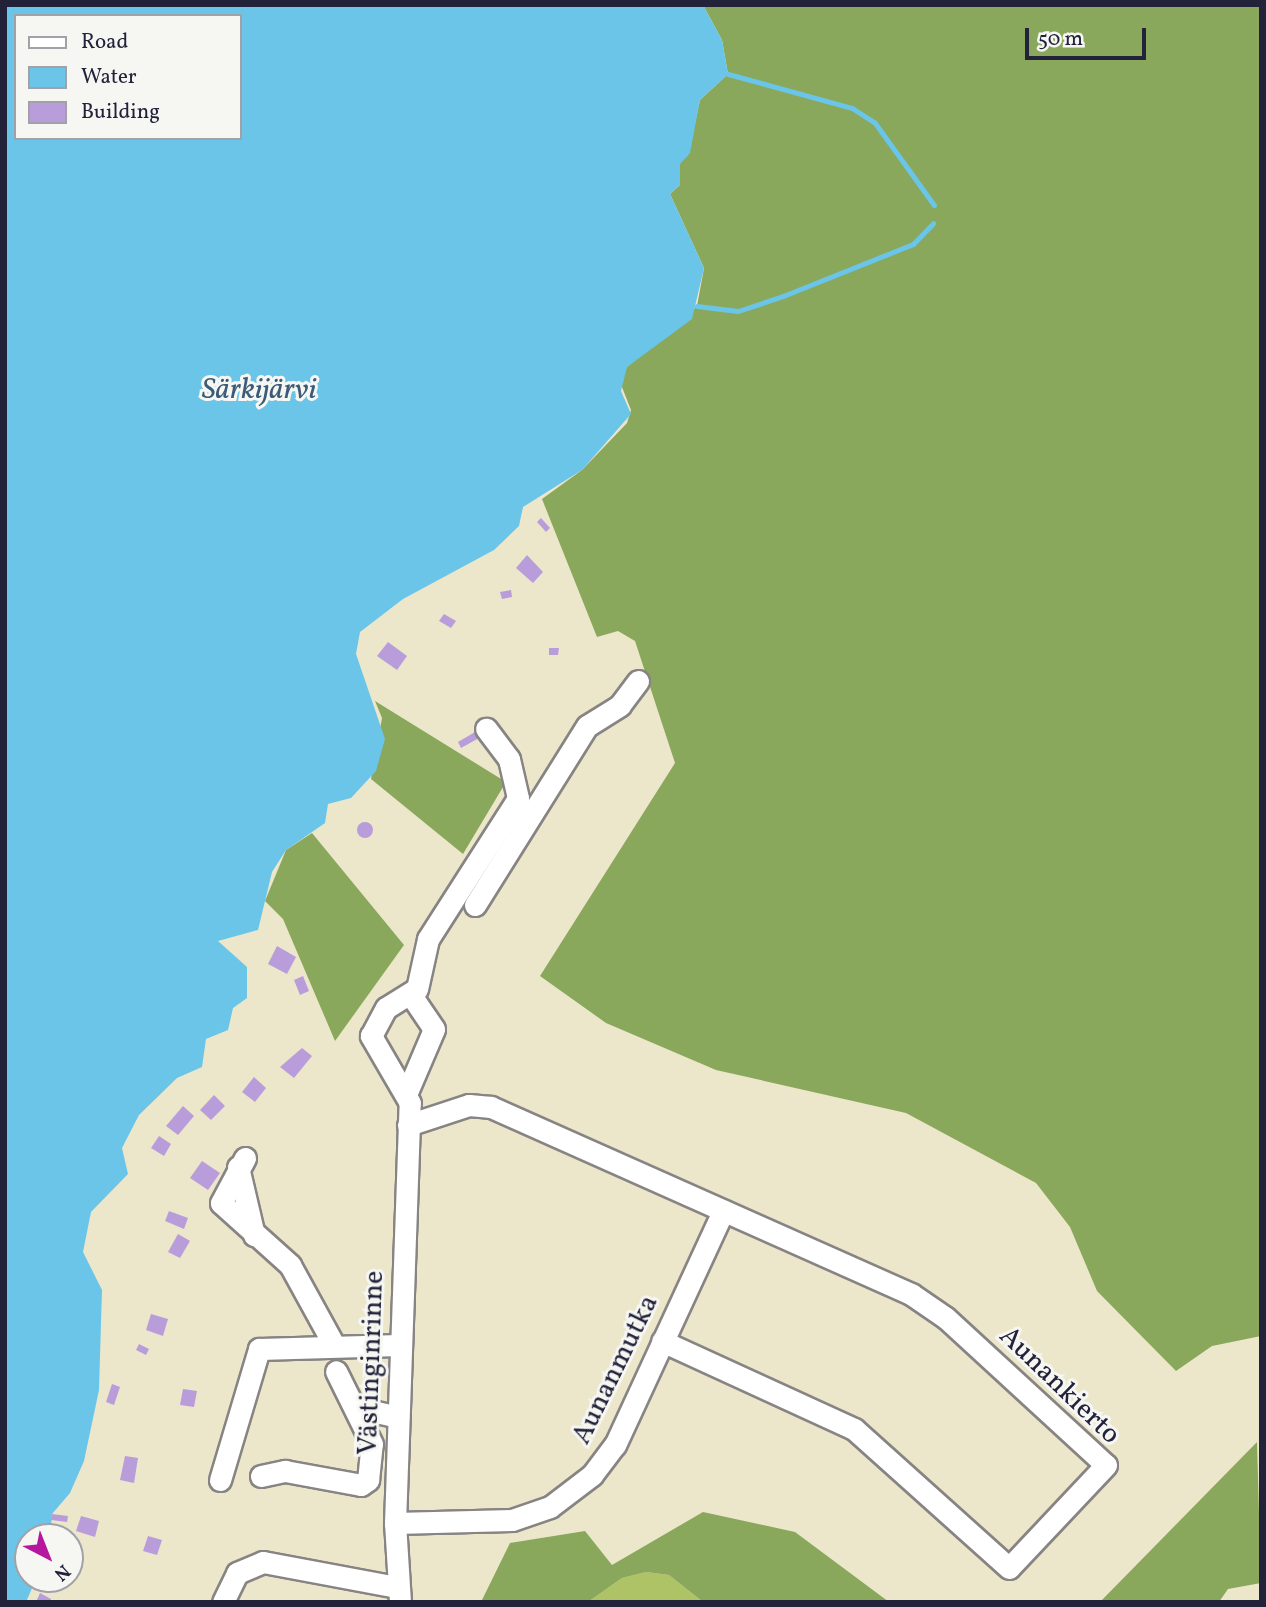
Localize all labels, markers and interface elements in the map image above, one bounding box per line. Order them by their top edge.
legend [14,14,242,140]
scale bar [1028,14,1149,58]
text: 50 m [1038,25,1083,54]
text: Road [81,28,128,57]
text: Water [81,63,137,92]
text: Building [81,98,160,127]
water label: Särkijärvi [202,372,316,408]
street label: Västinginrinne [352,1270,392,1456]
street label: Aunanmutka [565,1290,667,1450]
street label: Aunankierto [991,1320,1127,1452]
north arrow [14,1523,84,1593]
text: N [48,1558,76,1586]

